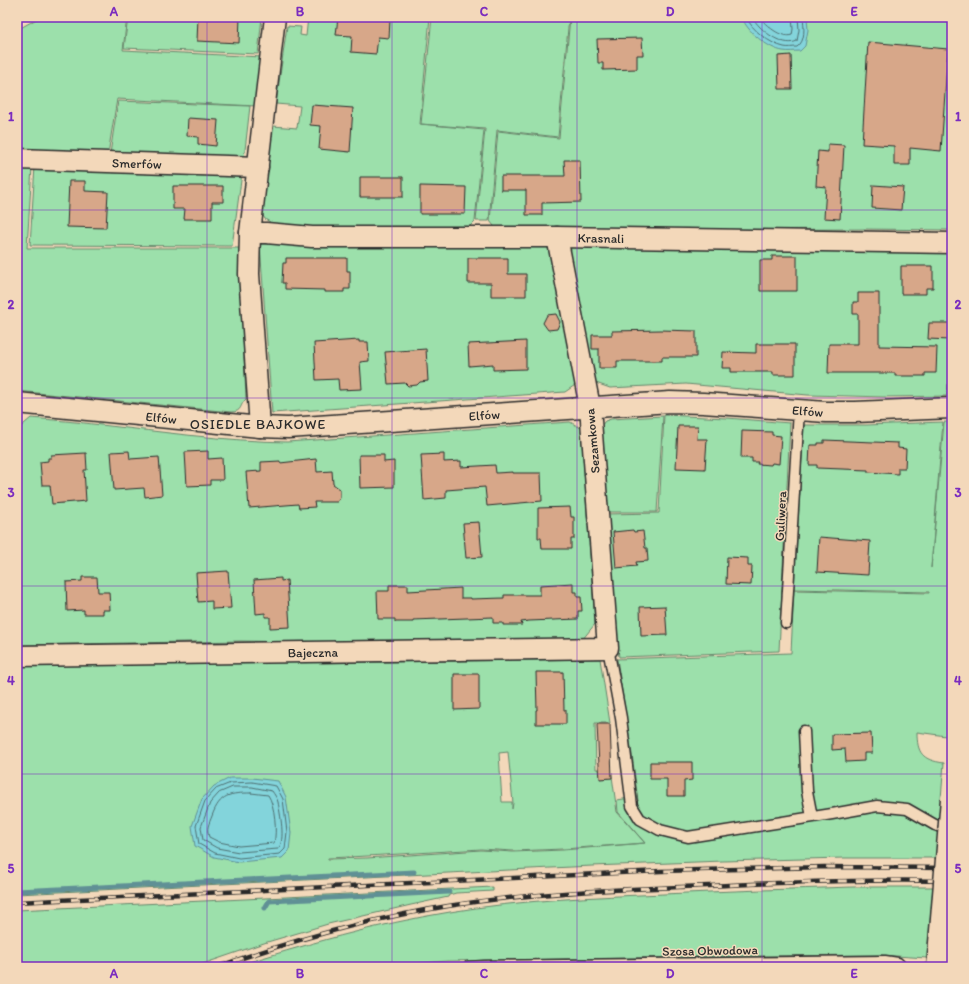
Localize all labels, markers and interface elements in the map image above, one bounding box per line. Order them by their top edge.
text: A [109,4,119,19]
text: B [296,4,305,19]
text: C [480,4,489,19]
text: D [666,4,675,19]
text: E [850,4,858,19]
text: 1 [8,109,14,124]
text: 1 [955,109,961,124]
street label: Smerfów [112,155,162,172]
street label: Krasnali [577,230,624,246]
text: 2 [8,297,15,312]
text: 2 [955,297,962,312]
street label: Elfów [791,403,824,420]
street label: Elfów [468,407,501,424]
street label: Sezamkowa [582,408,603,474]
street label: Elfów [145,409,178,427]
district label: OSIEDLE BAJKOWE [190,416,326,433]
text: 3 [7,485,15,500]
text: 3 [954,485,962,500]
street label: Guliwera [772,490,789,542]
street label: Bajeczna [288,645,339,660]
text: 4 [7,673,15,688]
text: 4 [954,673,962,688]
text: 5 [8,861,15,876]
text: 5 [955,861,962,876]
street label: Szosa Obwodowa [662,942,758,959]
text: A [109,966,119,981]
text: B [296,966,305,981]
text: C [480,966,489,981]
text: D [666,966,675,981]
text: E [850,966,858,981]

